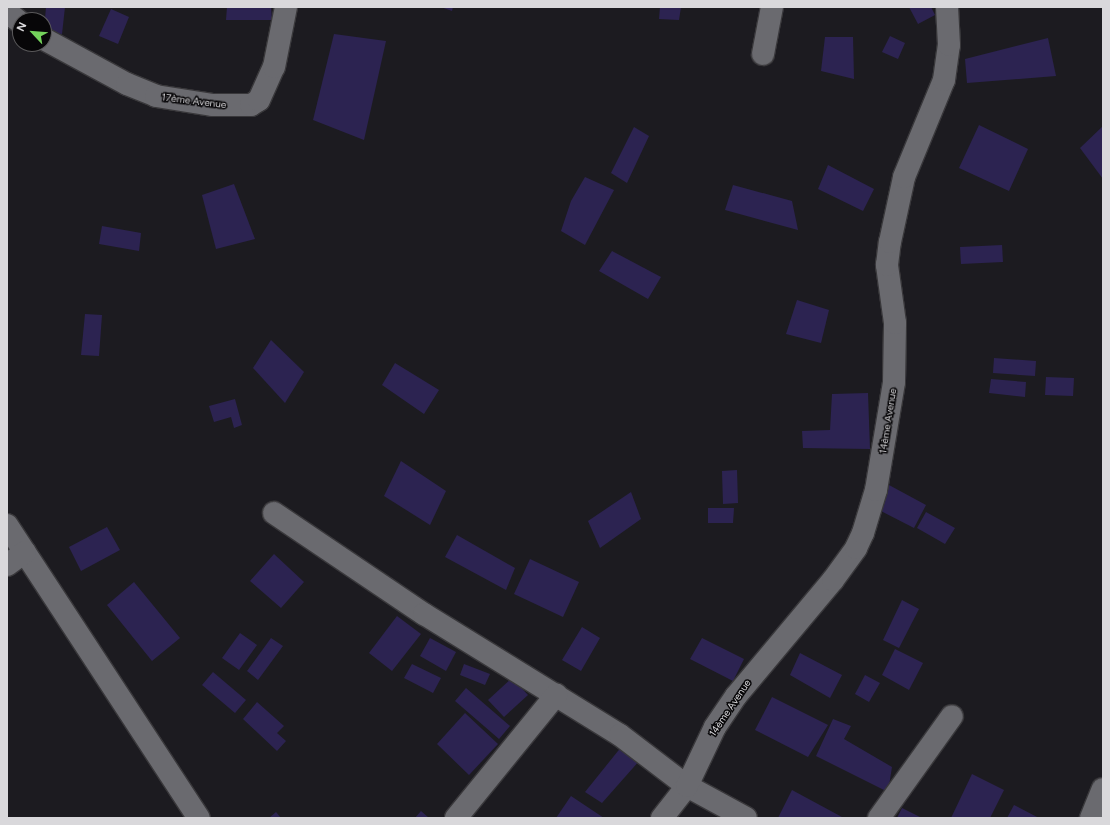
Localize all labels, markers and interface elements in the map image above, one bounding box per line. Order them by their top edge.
north arrow [12,12,52,52]
text: N [14,20,29,34]
street label: 17ème Avenue [161,91,227,111]
street label: 14ème Avenue [877,387,899,455]
street label: 14ème Avenue [707,677,753,739]

